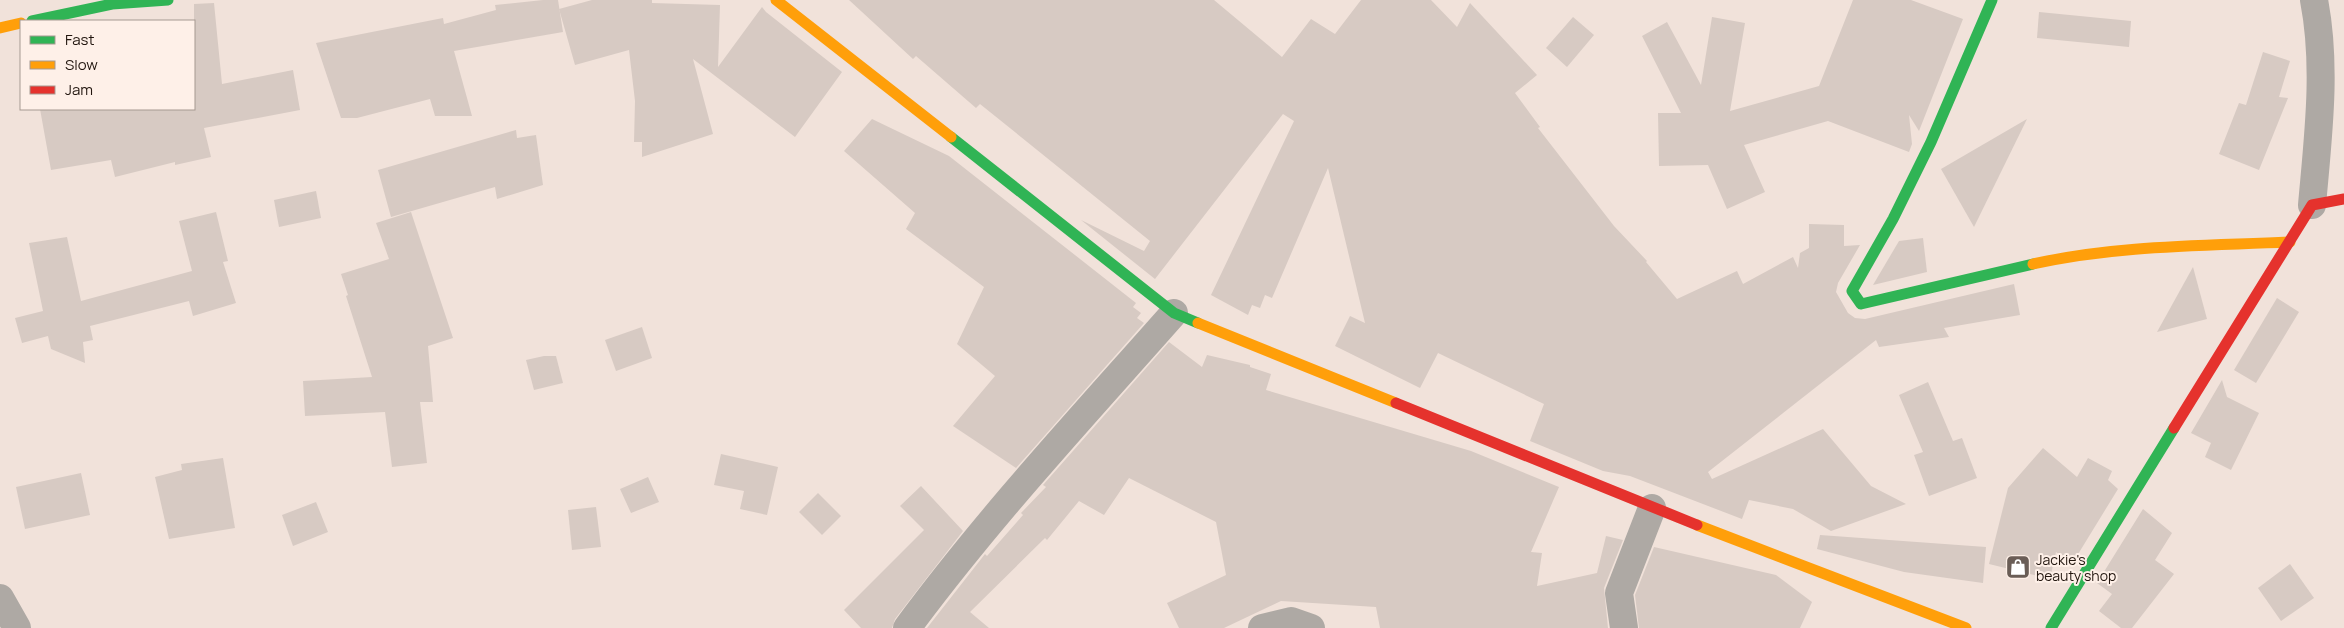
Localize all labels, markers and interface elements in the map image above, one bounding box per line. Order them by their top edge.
legend [20,20,195,110]
text: Fast [65,29,94,50]
text: Slow [65,54,98,75]
text: Jam [65,79,93,100]
place label: Jackie's beauty shop [2036,550,2116,585]
shop icon: Jackie's beauty shop [2005,554,2031,580]

